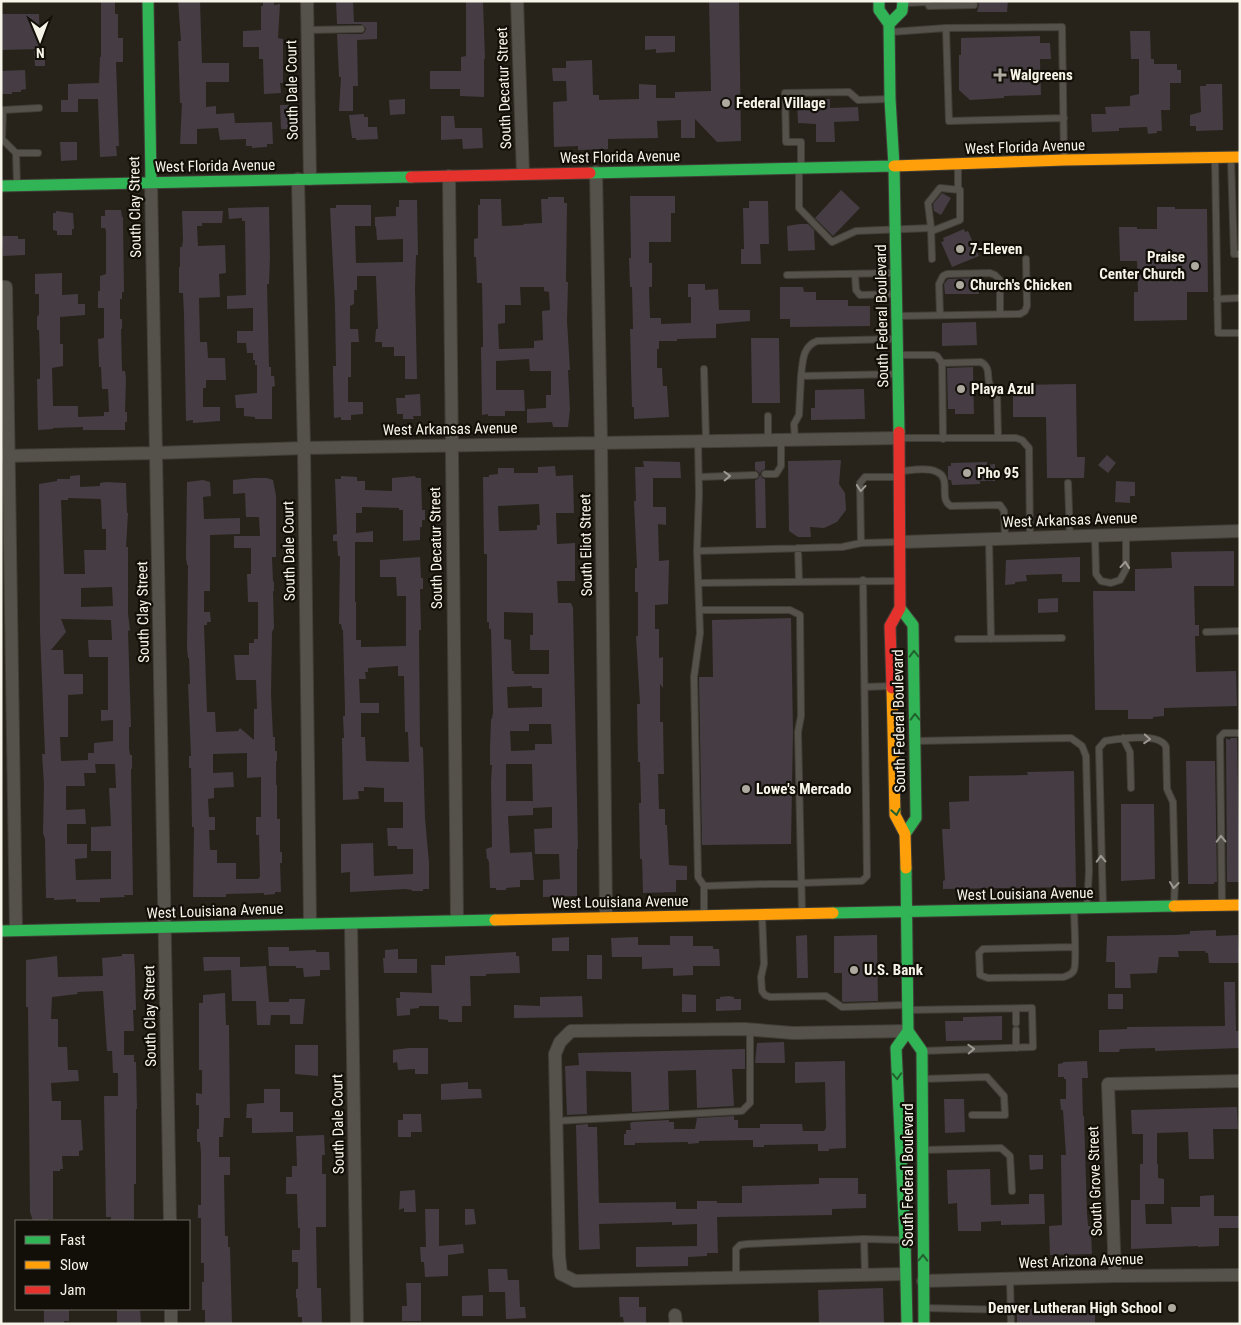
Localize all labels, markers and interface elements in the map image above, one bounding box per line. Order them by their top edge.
north arrow [15,15,65,65]
street label: South Decatur Street [493,27,515,149]
street label: South Dale Court [282,40,302,140]
text: N [36,45,45,61]
place label: Walgreens [1010,66,1073,84]
marker: Walgreens [994,69,1006,81]
place label: Federal Village [736,94,826,112]
marker: Federal Village [720,97,732,109]
street label: West Florida Avenue [965,136,1085,158]
street label: West Florida Avenue [560,147,680,167]
street label: South Clay Street [125,156,145,258]
street label: West Florida Avenue [155,156,275,176]
place label: 7-Eleven [970,240,1022,258]
marker: 7-Eleven [954,243,966,255]
street label: South Federal Boulevard [872,244,892,388]
place label: Praise Center Church [1099,248,1185,283]
marker: Praise Center Church [1189,260,1201,272]
place label: Church's Chicken [970,276,1072,294]
marker: Church's Chicken [954,279,966,291]
place label: Playa Azul [971,380,1034,398]
marker: Playa Azul [955,383,967,395]
street label: West Arkansas Avenue [382,419,518,439]
place label: Pho 95 [977,464,1019,482]
marker: Pho 95 [961,467,973,479]
one-way arrow [723,470,731,481]
one-way arrow [855,485,866,493]
street label: South Decatur Street [426,487,446,609]
street label: South Eliot Street [576,494,596,596]
street label: South Dale Court [279,501,299,601]
street label: West Arkansas Avenue [1002,509,1138,531]
one-way arrow [1119,560,1130,568]
street label: South Clay Street [133,561,153,663]
street label: South Federal Boulevard [889,649,909,793]
one-way arrow [909,649,919,657]
one-way arrow [910,712,920,720]
one-way arrow [1143,733,1151,744]
place label: Lowe's Mercado [756,780,851,798]
marker: Lowe's Mercado [740,783,752,795]
one-way arrow [890,807,900,816]
one-way arrow [1216,834,1227,842]
one-way arrow [1096,854,1107,862]
one-way arrow [1169,882,1180,890]
street label: West Louisiana Avenue [956,884,1094,904]
street label: West Louisiana Avenue [551,892,689,912]
street label: West Louisiana Avenue [146,900,284,922]
place label: U.S. Bank [864,961,924,979]
marker: U.S. Bank [848,964,860,976]
street label: South Clay Street [140,965,160,1067]
one-way arrow [967,1044,975,1055]
one-way arrow [892,1072,903,1080]
street label: South Dale Court [328,1074,348,1174]
street label: South Federal Boulevard [899,1103,917,1247]
street label: South Grove Street [1084,1126,1106,1236]
legend [15,1220,190,1310]
text: Fast [60,1231,85,1249]
street label: West Arizona Avenue [1018,1250,1144,1272]
one-way arrow [918,1253,928,1261]
text: Slow [60,1256,89,1274]
text: Jam [60,1281,86,1299]
place label: Denver Lutheran High School [988,1299,1162,1317]
marker: Denver Lutheran High School [1166,1302,1178,1314]

